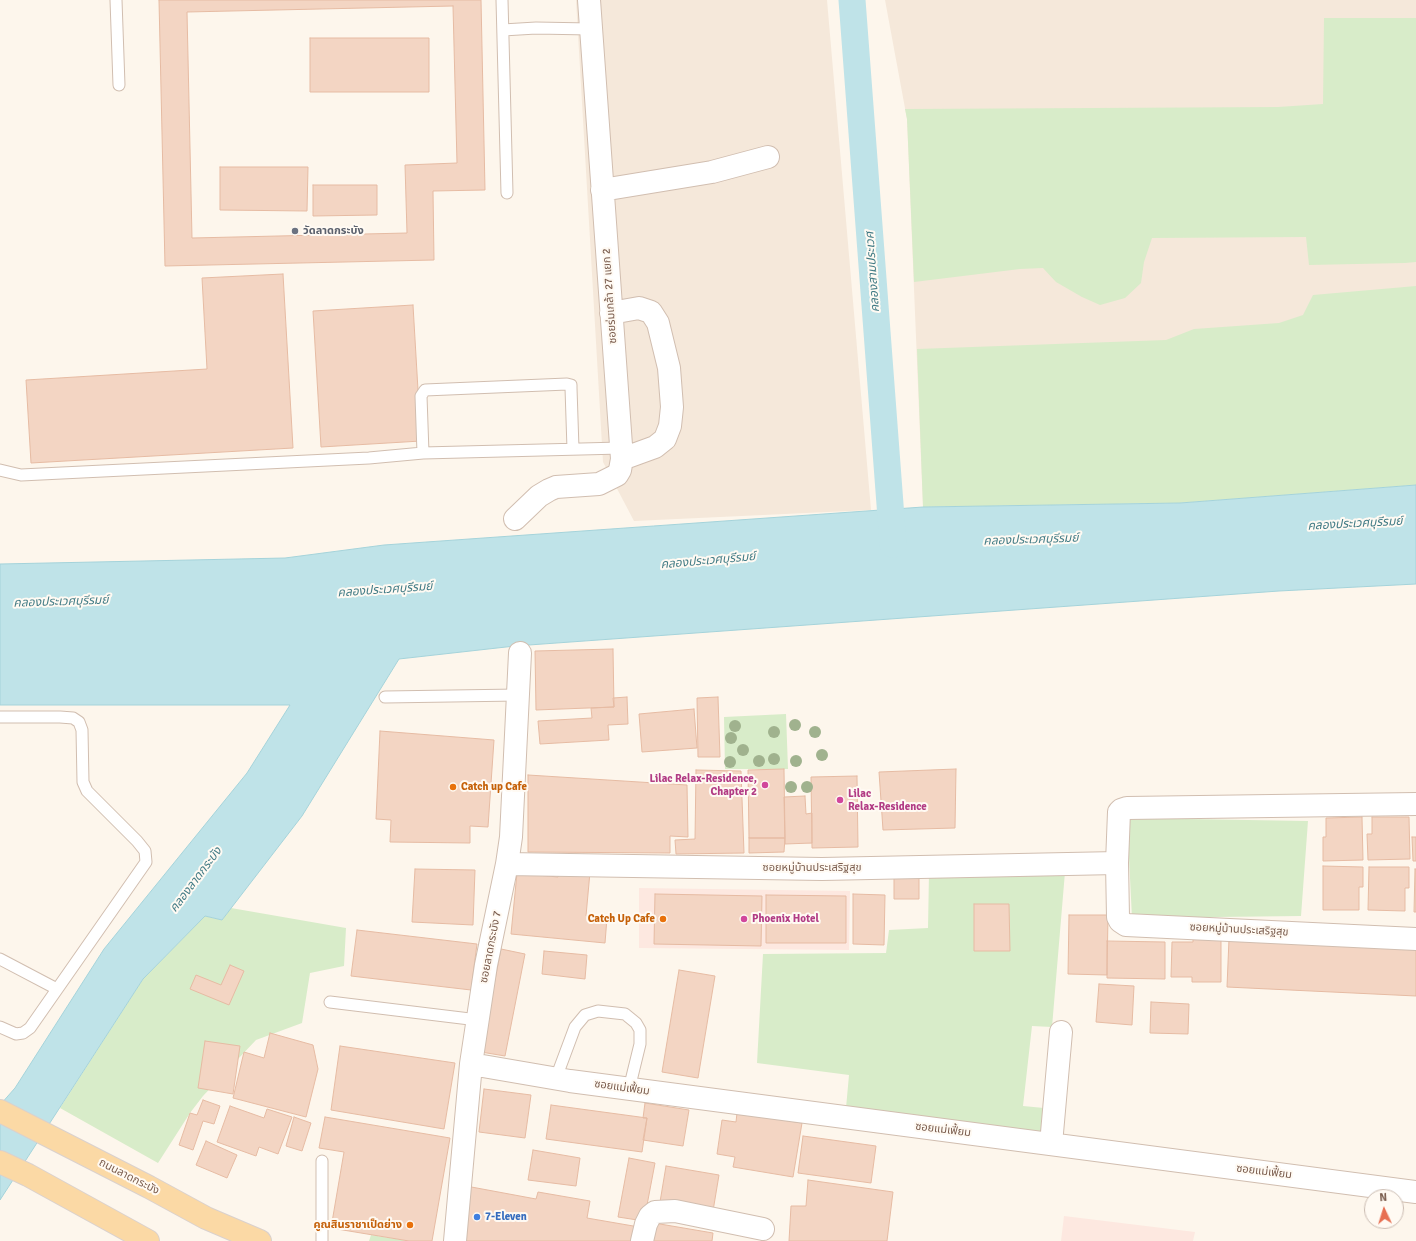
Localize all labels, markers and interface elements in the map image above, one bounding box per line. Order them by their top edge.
place label: วัดลาดกระบัง [303,224,364,238]
marker: วัดลาดกระบัง [290,226,300,236]
water label: คลองสามประเวศ [863,231,883,313]
street label: ซอยร่มเกล้า 27 แยก 2 [600,248,620,344]
water label: คลองประเวศบุรีรมย์ [1307,514,1403,534]
water label: คลองประเวศบุรีรมย์ [983,531,1079,549]
water label: คลองประเวศบุรีรมย์ [660,550,756,572]
water label: คลองประเวศบุรีรมย์ [337,580,433,600]
water label: คลองประเวศบุรีรมย์ [13,593,109,611]
place label: Lilac Relax-Residence, Chapter 2 [649,772,757,798]
place label: Catch up Cafe [461,780,527,794]
marker: Lilac Relax-Residence, Chapter 2 [760,780,770,790]
marker: Catch up Cafe [448,782,458,792]
place label: Lilac Relax-Residence [848,787,927,813]
marker: Lilac Relax-Residence [835,795,845,805]
water label: คลองลาดกระบัง [167,845,225,915]
street label: ซอยหมู่บ้านประเสริฐสุข [763,861,861,875]
street label: ซอยลาดกระบัง 7 [478,910,504,984]
place label: Catch Up Cafe [588,912,655,926]
place label: Phoenix Hotel [752,912,819,926]
marker: Catch Up Cafe [658,914,668,924]
marker: Phoenix Hotel [739,914,749,924]
street label: ซอยหมู่บ้านประเสริฐสุข [1189,921,1289,939]
street label: ซอยแม่เฟี้ยม [593,1078,651,1098]
street label: ซอยแม่เฟี้ยม [915,1120,971,1140]
street label: ถนนลาดกระบัง [97,1156,161,1198]
street label: ซอยแม่เฟี้ยม [1236,1162,1292,1182]
north arrow [1364,1189,1404,1229]
text: N [1379,1191,1387,1204]
place label: 7-Eleven [485,1210,527,1224]
marker: 7-Eleven [472,1212,482,1222]
place label: คูณสินราชาเป็ดย่าง [313,1218,402,1232]
marker: คูณสินราชาเป็ดย่าง [405,1220,415,1230]

